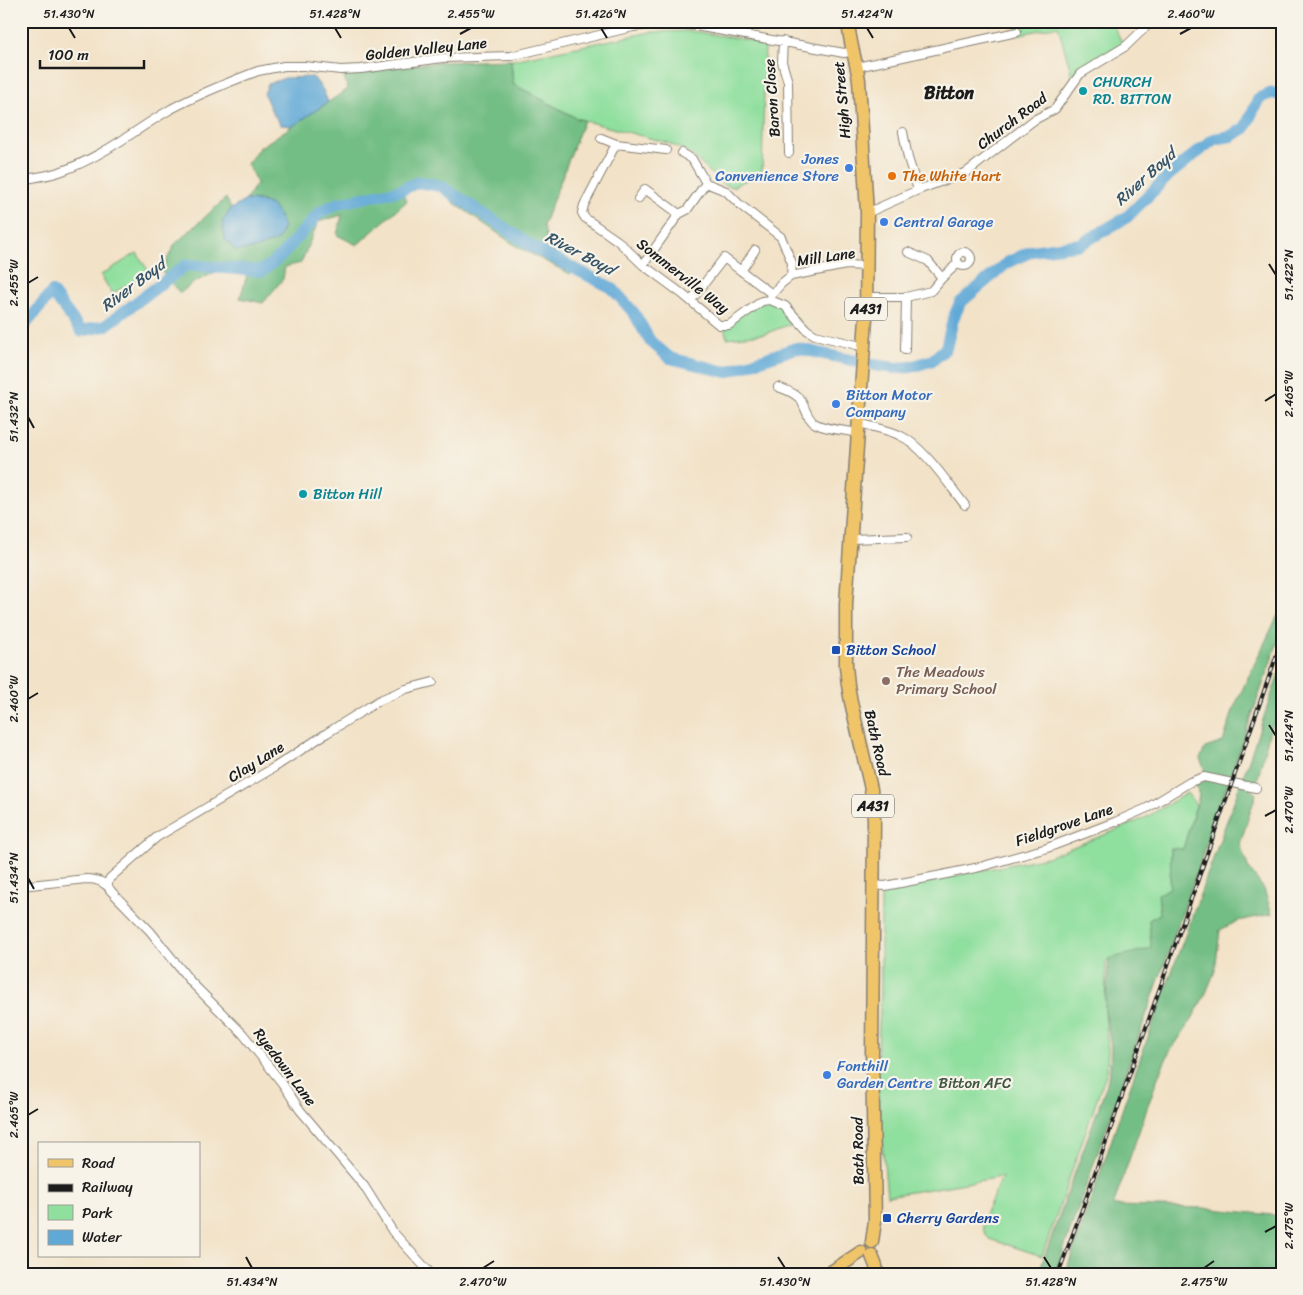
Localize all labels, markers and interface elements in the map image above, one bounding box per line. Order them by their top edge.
text: 51.430°N [43,3,95,25]
text: 51.428°N [309,3,361,25]
text: 2.455°W [447,3,495,25]
text: 51.426°N [576,3,627,25]
text: 51.424°N [841,3,893,25]
text: 2.460°W [1168,3,1215,25]
street label: Golden Valley Lane [364,30,488,68]
scale bar [40,38,144,70]
text: 100 m [48,42,89,68]
street label: Baron Close [756,58,788,138]
street label: High Street [826,60,858,140]
place label: CHURCH RD. BITTON [1093,69,1172,112]
district label: Bitton [924,77,974,109]
street label: Church Road [971,85,1054,156]
marker: CHURCH RD. BITTON [1077,85,1089,97]
water label: River Boyd [1107,138,1186,213]
place label: Jones Convenience Store [715,146,839,189]
marker: Jones Convenience Store [843,162,855,174]
place label: The White Hart [902,163,1002,189]
marker: The White Hart [886,170,898,182]
place label: Central Garage [894,209,994,235]
marker: Central Garage [878,216,890,228]
water label: River Boyd [540,223,624,286]
street label: Sommerville Way [631,231,735,321]
street label: Mill Lane [795,240,857,274]
water label: River Boyd [94,248,175,319]
text: 51.422°N [1278,249,1300,300]
text: 2.455°W [3,259,25,307]
road number: A431 [845,298,887,320]
text: 2.465°W [1278,370,1300,417]
place label: Bitton Motor Company [846,382,933,425]
text: 51.432°N [3,391,25,442]
marker: Bitton Motor Company [830,398,842,410]
place label: Bitton Hill [313,481,383,507]
marker: Bitton Hill [297,488,309,500]
place label: Bitton School [846,637,936,663]
marker: Bitton School [830,644,842,656]
place label: The Meadows Primary School [896,659,997,702]
text: 2.460°W [3,675,25,722]
marker: The Meadows Primary School [880,675,892,687]
street label: Bath Road [857,707,898,780]
text: 51.424°N [1278,710,1300,762]
street label: Clay Lane [223,734,289,790]
text: 2.470°W [1278,786,1300,833]
road number: A431 [852,794,894,818]
street label: Fieldgrove Lane [1012,796,1116,854]
text: 51.434°N [3,852,25,904]
street label: Ryedown Lane [247,1022,323,1112]
place label: Fonthill Garden Centre [837,1053,933,1096]
marker: Fonthill Garden Centre [821,1069,833,1081]
park label: Bitton AFC [939,1070,1012,1096]
text: 2.465°W [3,1091,25,1138]
street label: Bath Road [844,1116,872,1185]
legend [38,1142,200,1258]
text: Road [82,1150,115,1176]
text: Railway [82,1174,133,1200]
text: Park [82,1200,113,1226]
text: 2.475°W [1278,1202,1300,1249]
place label: Cherry Gardens [897,1205,999,1231]
marker: Cherry Gardens [881,1212,893,1224]
text: Water [82,1224,122,1250]
text: 51.434°N [226,1271,278,1293]
text: 2.470°W [460,1271,507,1293]
text: 51.430°N [759,1271,811,1293]
text: 51.428°N [1025,1271,1077,1293]
text: 2.475°W [1181,1271,1228,1293]

